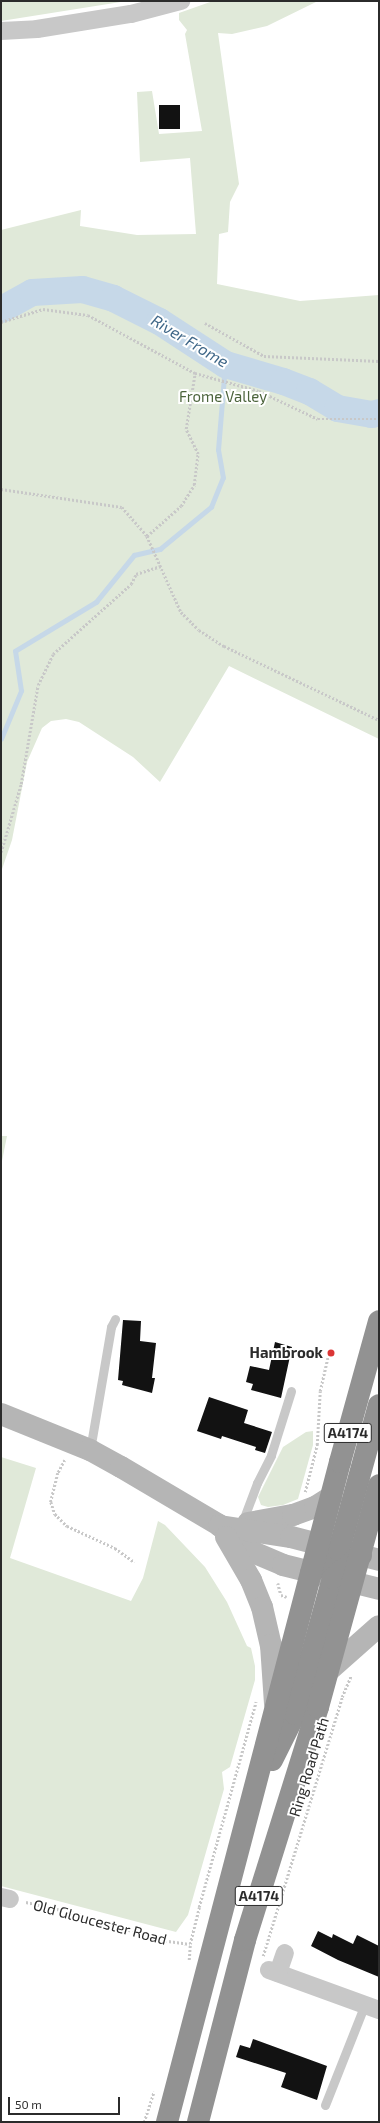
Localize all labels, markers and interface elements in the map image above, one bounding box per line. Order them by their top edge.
water label: River Frome [148,310,232,372]
park label: Frome Valley [179,388,267,406]
place label: Hambrook [250,1344,323,1362]
marker: Hambrook [326,1348,336,1358]
road number: A4174 [323,1421,373,1445]
street label: Ring Road Path [285,1715,333,1819]
road number: A4174 [234,1884,284,1908]
street label: Old Gloucester Road [31,1895,169,1949]
scale bar [10,2089,122,2115]
text: 50 m [15,2097,42,2111]

